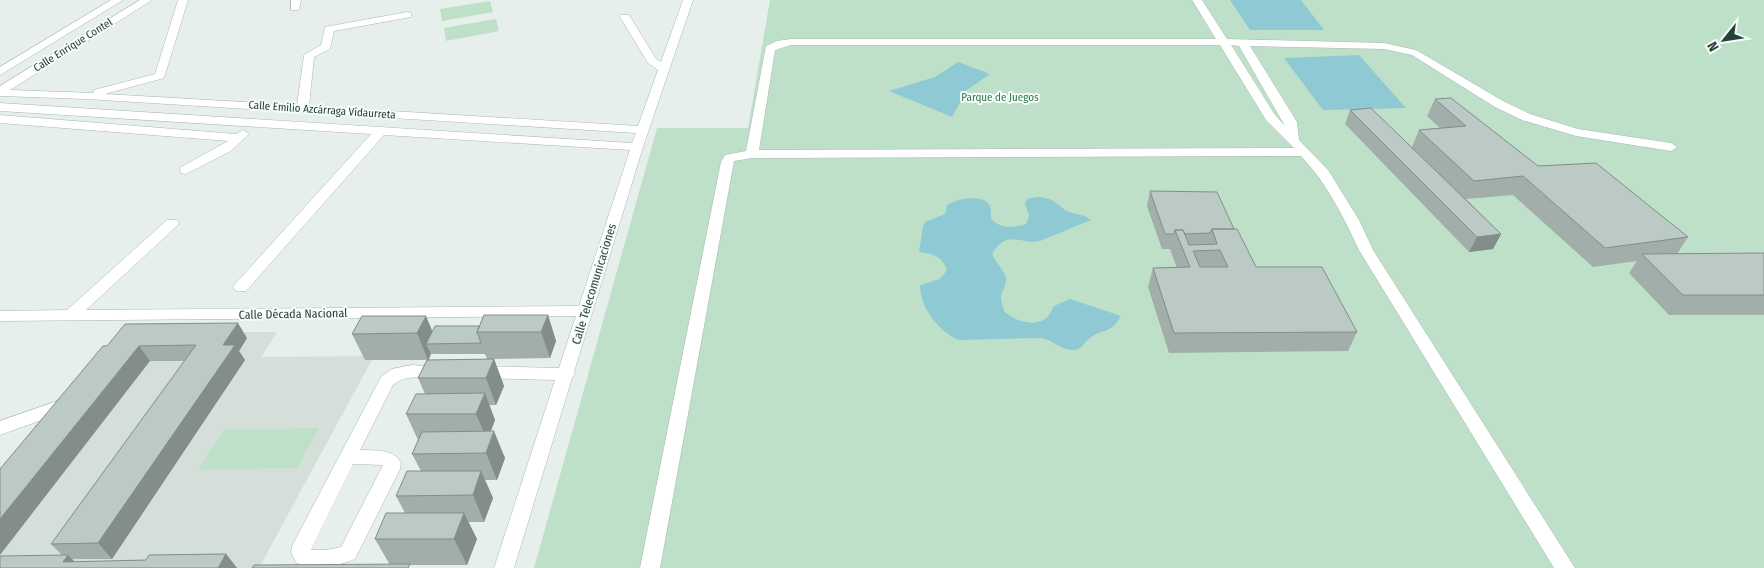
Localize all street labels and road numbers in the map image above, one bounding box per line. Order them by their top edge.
street label: Calle Enrique Contel [31,15,115,74]
street label: Calle Emilio Azcárraga Vidaurreta [248,98,396,122]
street label: Calle Telecomunicaciones [569,222,619,346]
street label: Calle Década Nacional [239,306,347,322]

